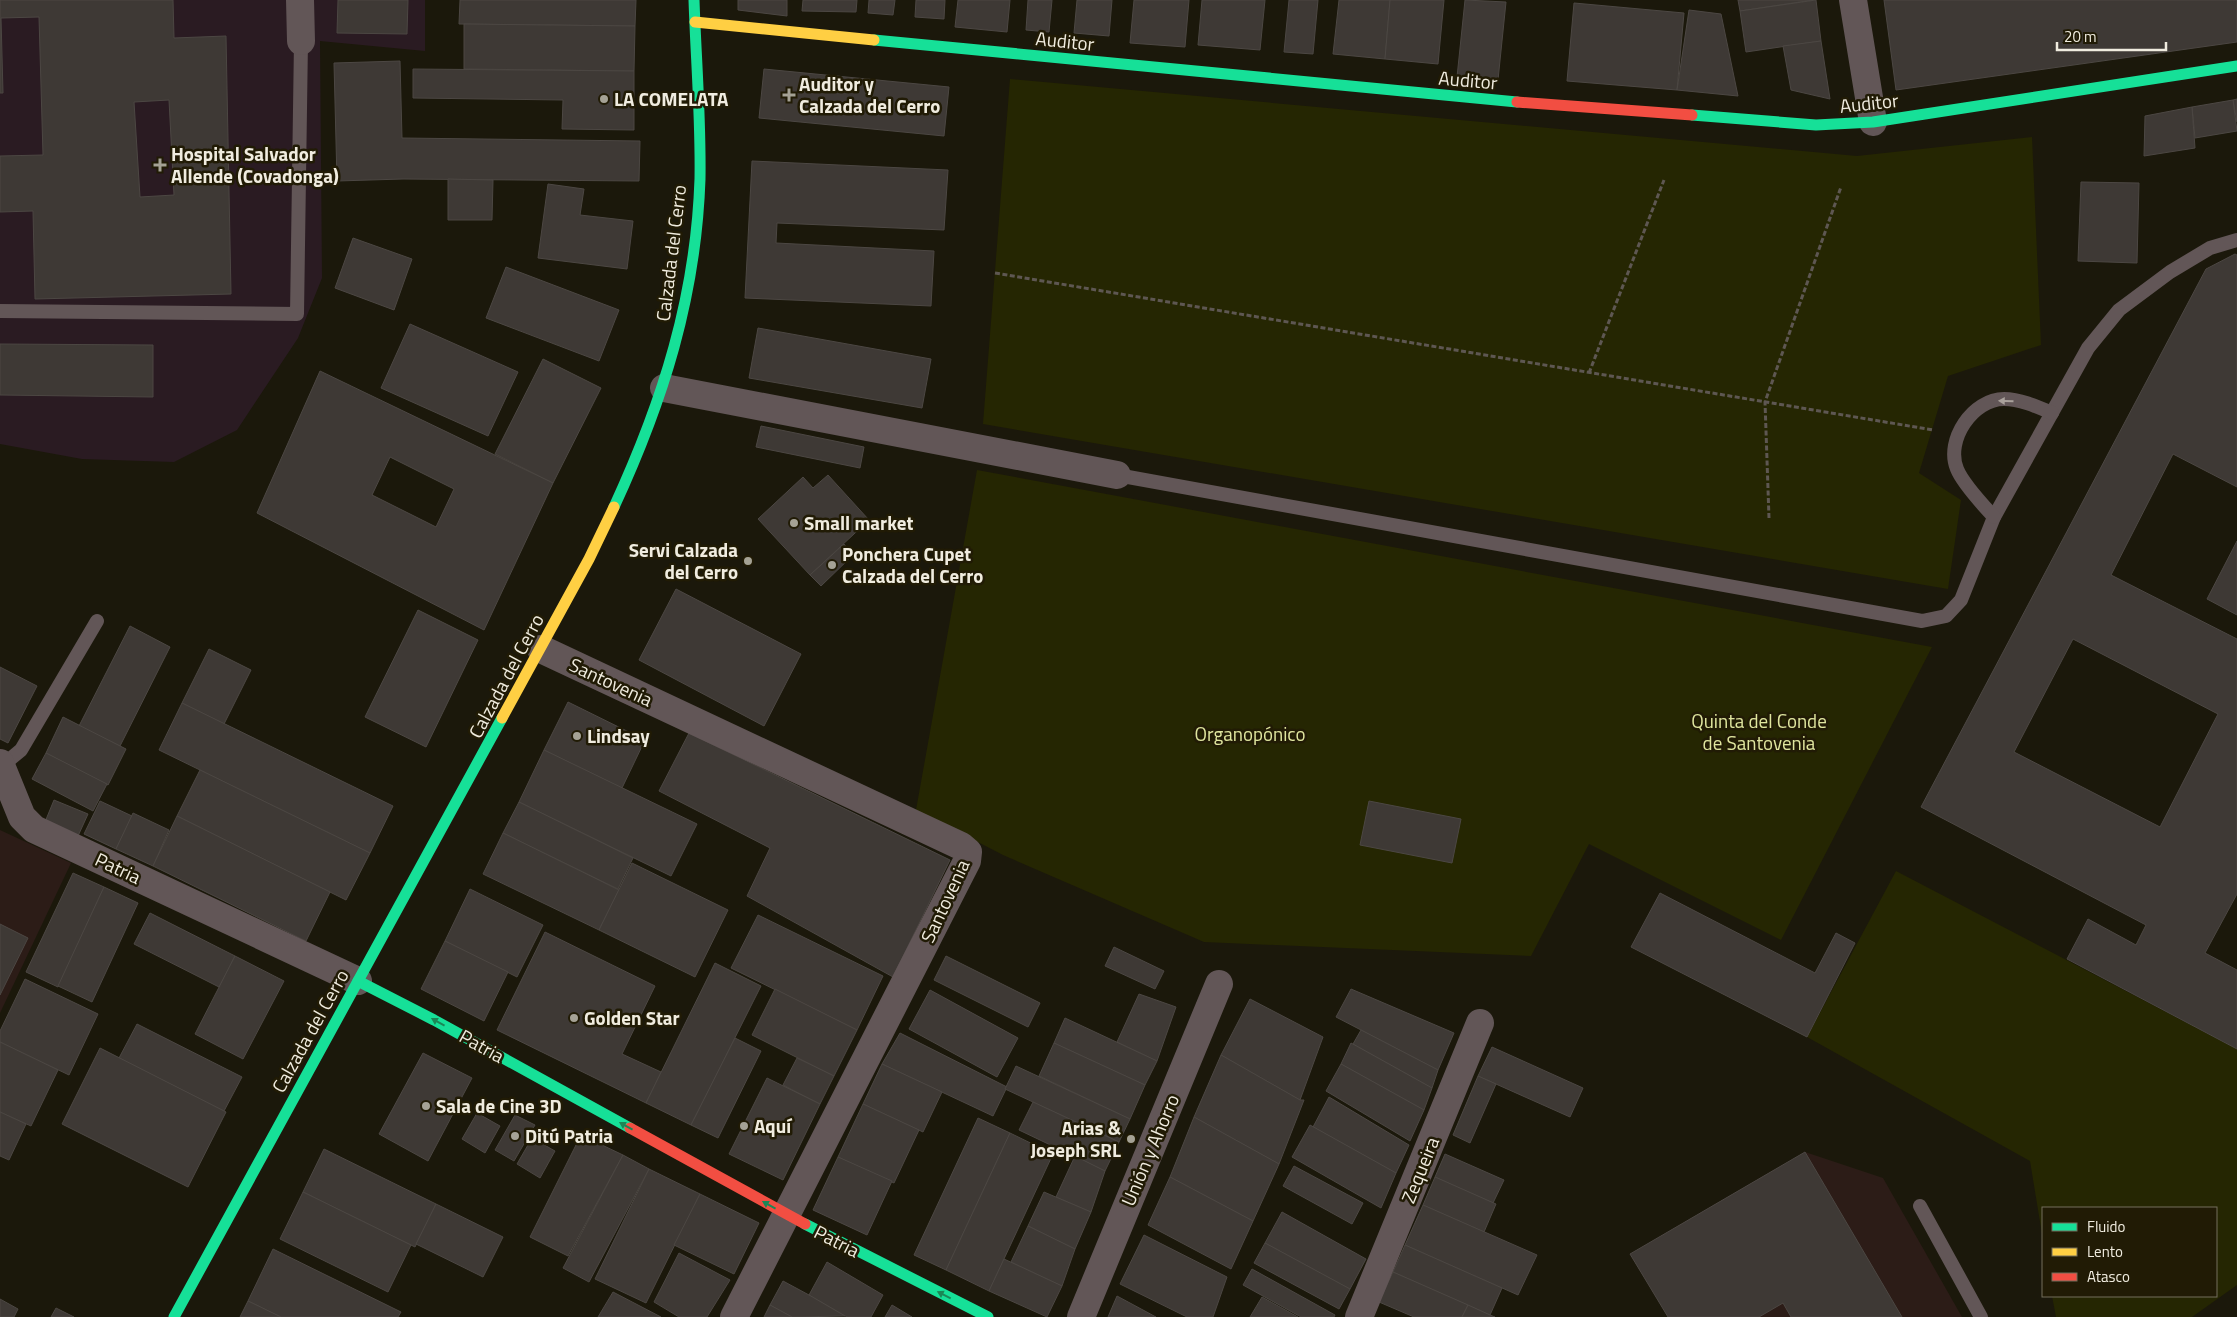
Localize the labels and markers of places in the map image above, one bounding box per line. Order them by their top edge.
place label: Auditor y Calzada del Cerro [799,69,940,120]
place label: LA COMELATA [614,84,729,113]
marker: Auditor y Calzada del Cerro [783,89,795,101]
marker: LA COMELATA [598,93,610,105]
place label: Hospital Salvador Allende (Covadonga) [171,139,339,190]
marker: Hospital Salvador Allende (Covadonga) [153,158,167,172]
place label: Small market [804,508,913,537]
marker: Small market [788,517,800,529]
place label: Servi Calzada del Cerro [629,535,738,586]
place label: Ponchera Cupet Calzada del Cerro [842,539,983,590]
marker: Servi Calzada del Cerro [742,555,754,567]
marker: Ponchera Cupet Calzada del Cerro [826,559,838,571]
place label: Lindsay [587,721,650,750]
marker: Lindsay [571,730,583,742]
place label: Golden Star [584,1003,680,1032]
marker: Golden Star [568,1012,580,1024]
place label: Sala de Cine 3D [436,1091,562,1120]
marker: Sala de Cine 3D [420,1100,432,1112]
place label: Aquí [754,1111,793,1140]
place label: Arias & Joseph SRL [1030,1113,1122,1164]
marker: Aquí [738,1120,750,1132]
place label: Ditú Patria [525,1121,613,1150]
marker: Ditú Patria [509,1130,521,1142]
marker: Arias & Joseph SRL [1125,1133,1137,1145]

